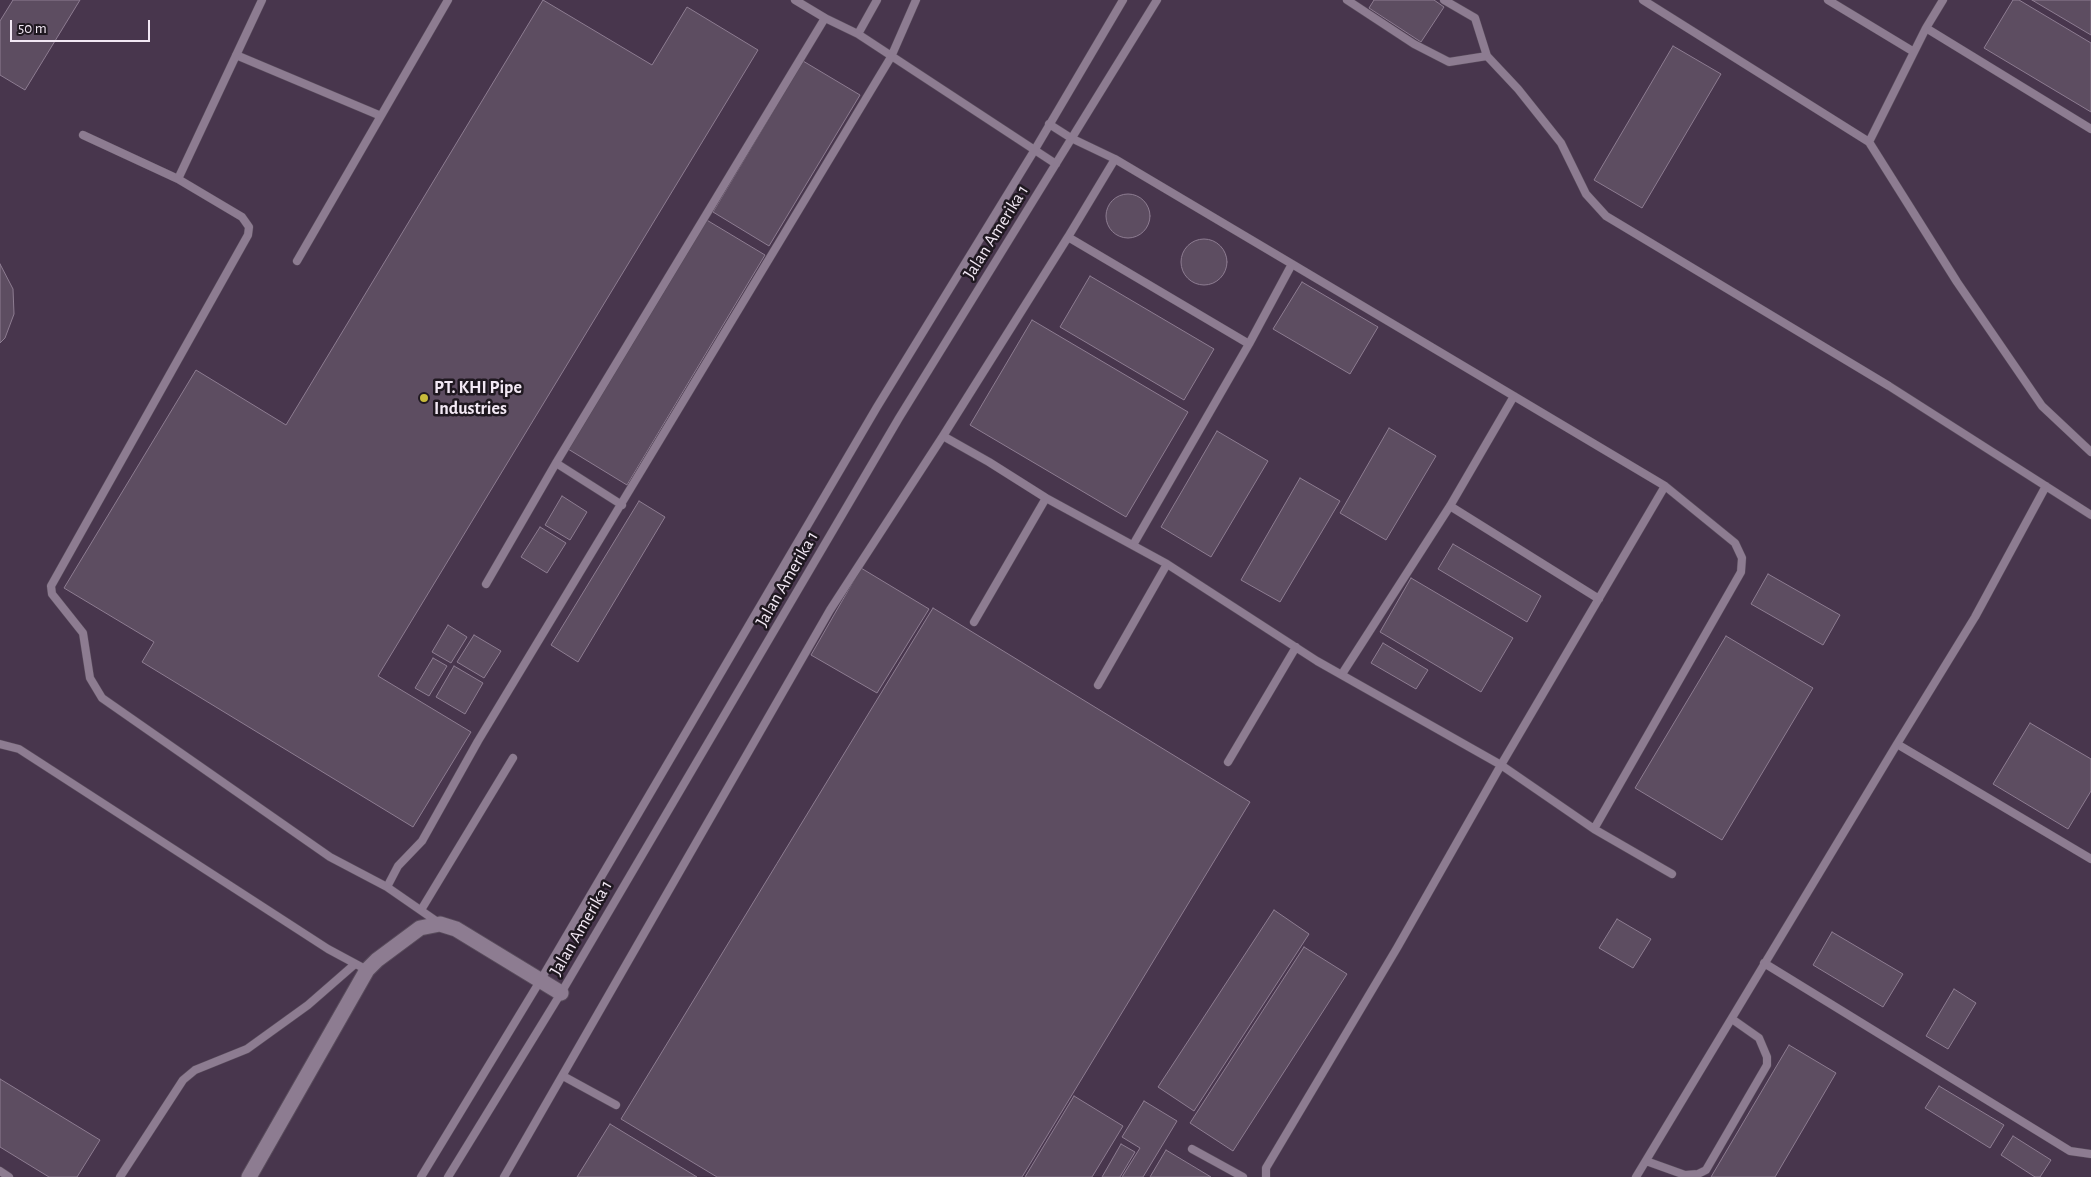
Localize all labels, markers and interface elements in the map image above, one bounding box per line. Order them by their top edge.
scale bar [12,10,152,42]
text: 50 m [18,21,47,36]
street label: Jalan Amerika 1 [959,181,1033,283]
place label: PT. KHI Pipe Industries [434,377,522,419]
marker: PT. KHI Pipe Industries [418,392,430,404]
street label: Jalan Amerika 1 [751,527,823,631]
street label: Jalan Amerika 1 [545,876,617,980]

